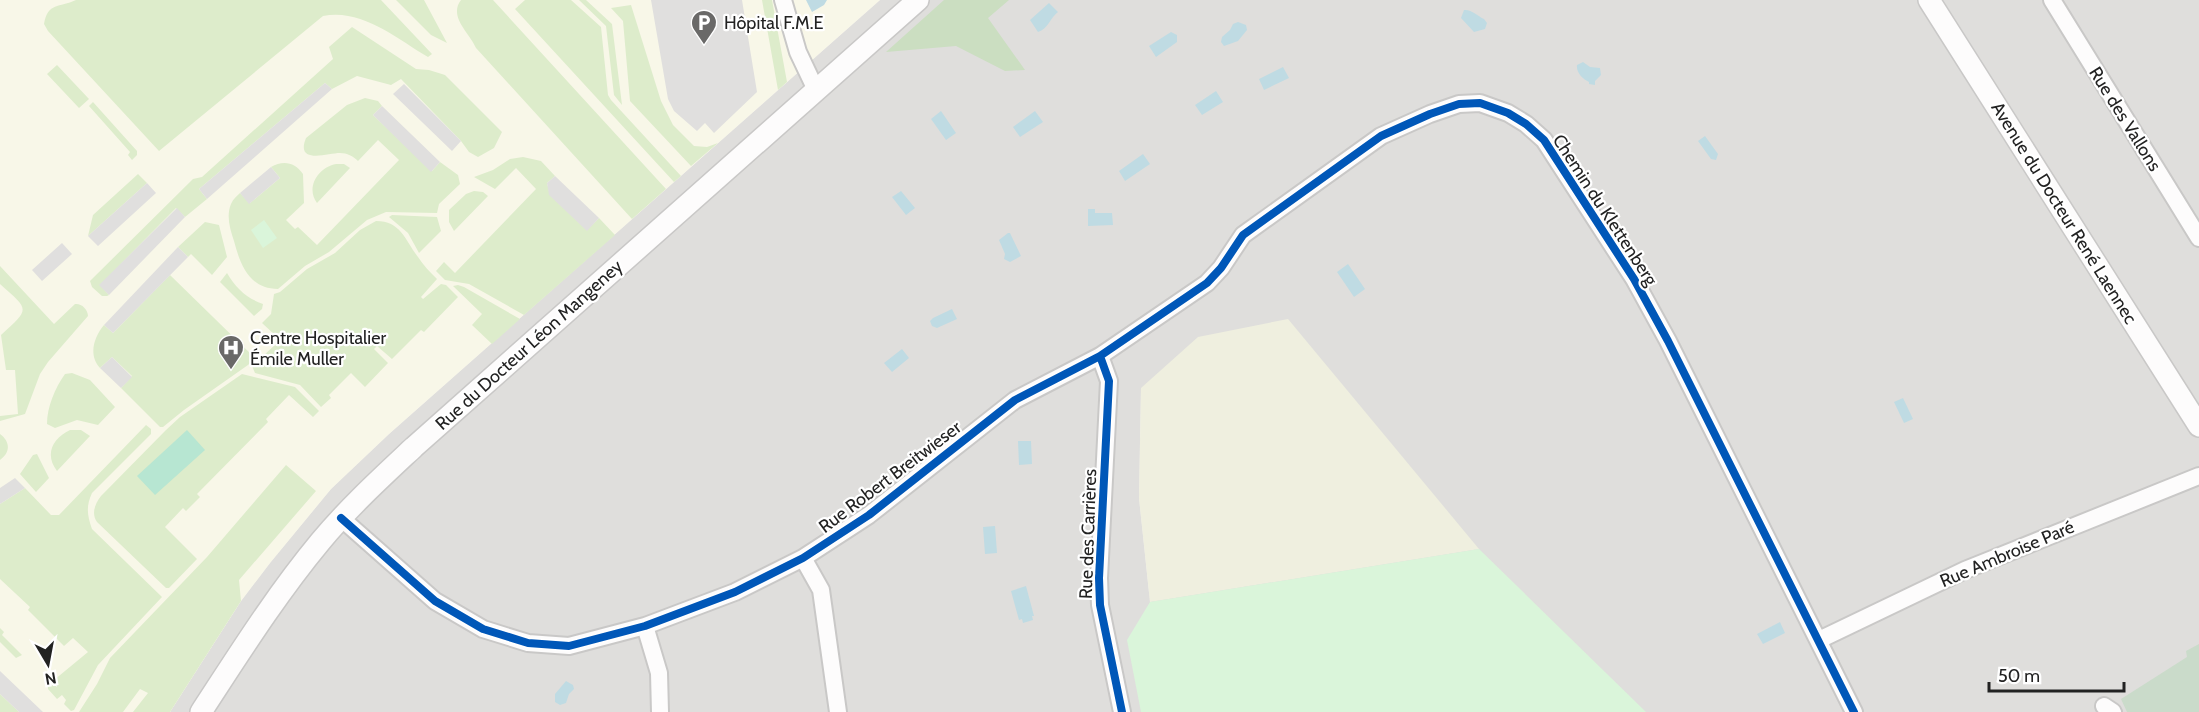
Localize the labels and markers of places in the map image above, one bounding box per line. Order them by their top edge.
parking icon: Hôpital F.M.E [689,8,719,46]
place label: Hôpital F.M.E [724,12,823,34]
place label: Centre Hospitalier Émile Muller [250,327,386,370]
hospital icon: Centre Hospitalier Émile Muller [216,333,246,371]

